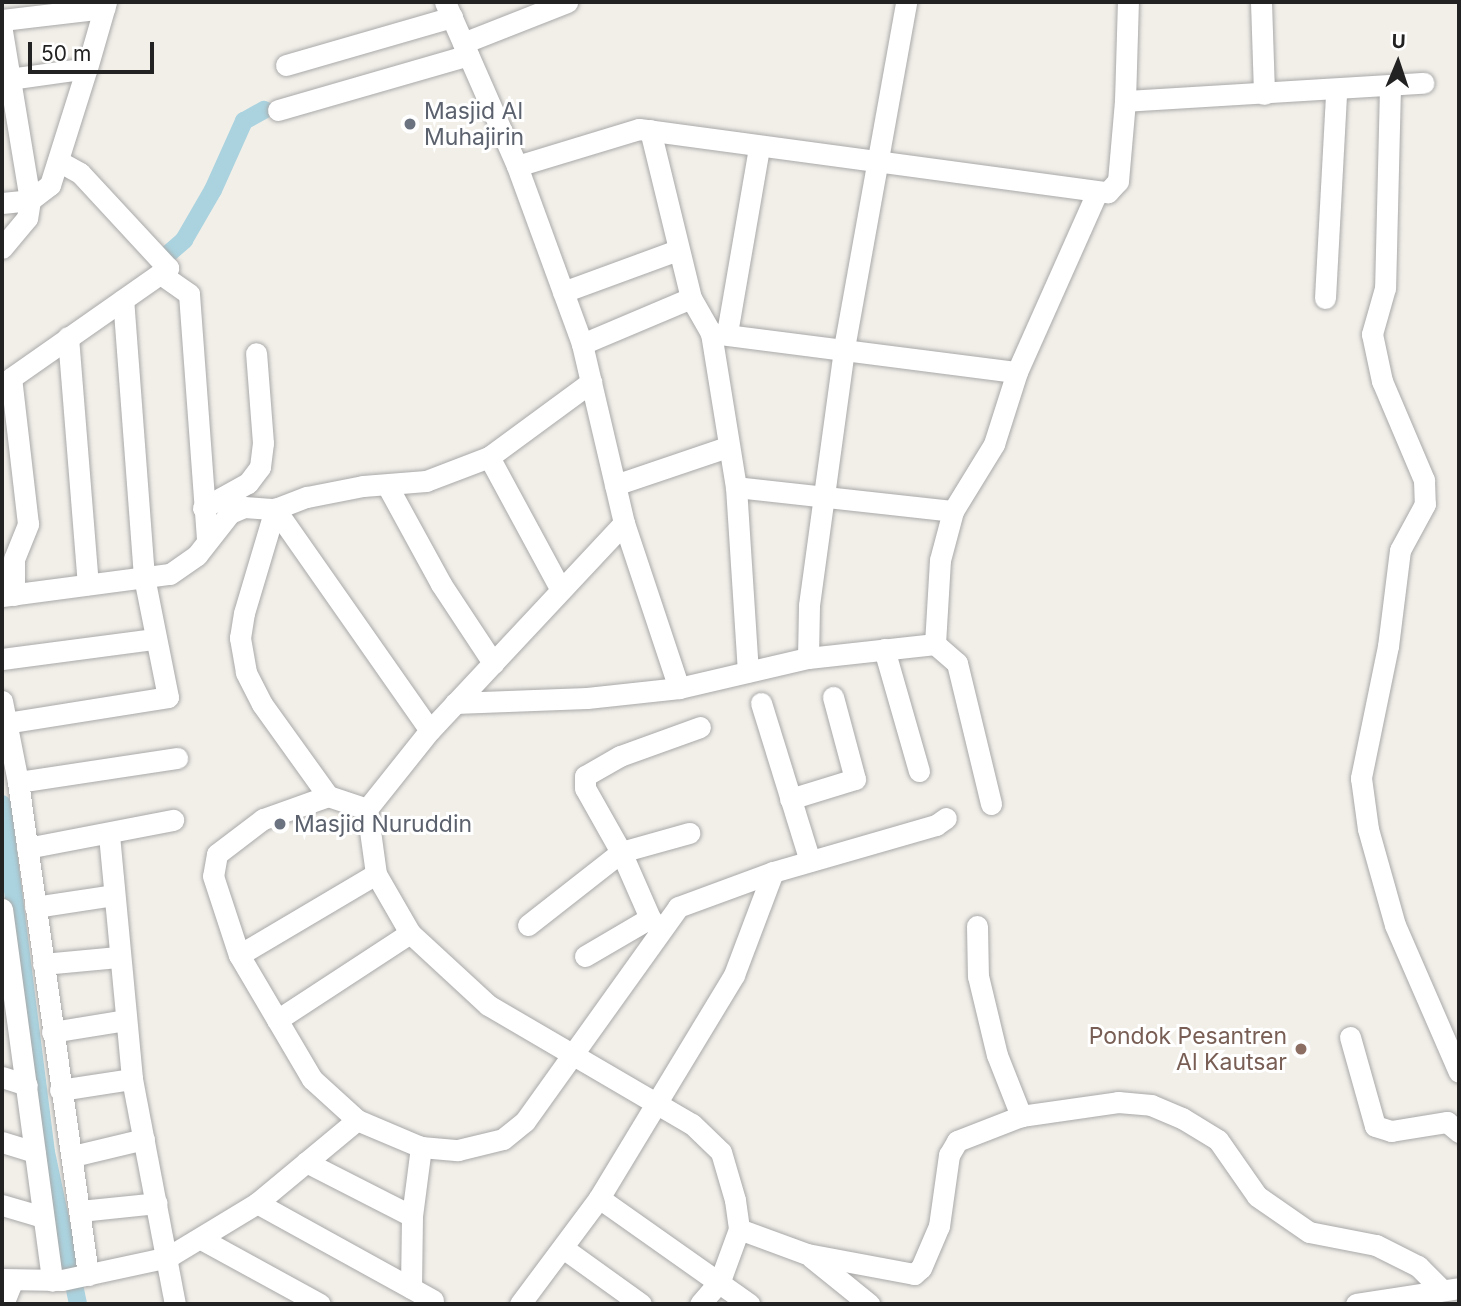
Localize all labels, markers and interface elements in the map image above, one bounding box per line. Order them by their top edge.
scale bar [32,28,158,72]
north arrow [1363,28,1433,98]
text: U [1391,30,1406,53]
text: 50 m [41,41,91,66]
place label: Masjid Al Muhajirin [424,97,524,151]
marker: Masjid Al Muhajirin [402,116,418,132]
place label: Masjid Nuruddin [294,810,472,838]
marker: Masjid Nuruddin [272,816,288,832]
place label: Pondok Pesantren Al Kautsar [1089,1022,1287,1076]
marker: Pondok Pesantren Al Kautsar [1293,1041,1309,1057]

